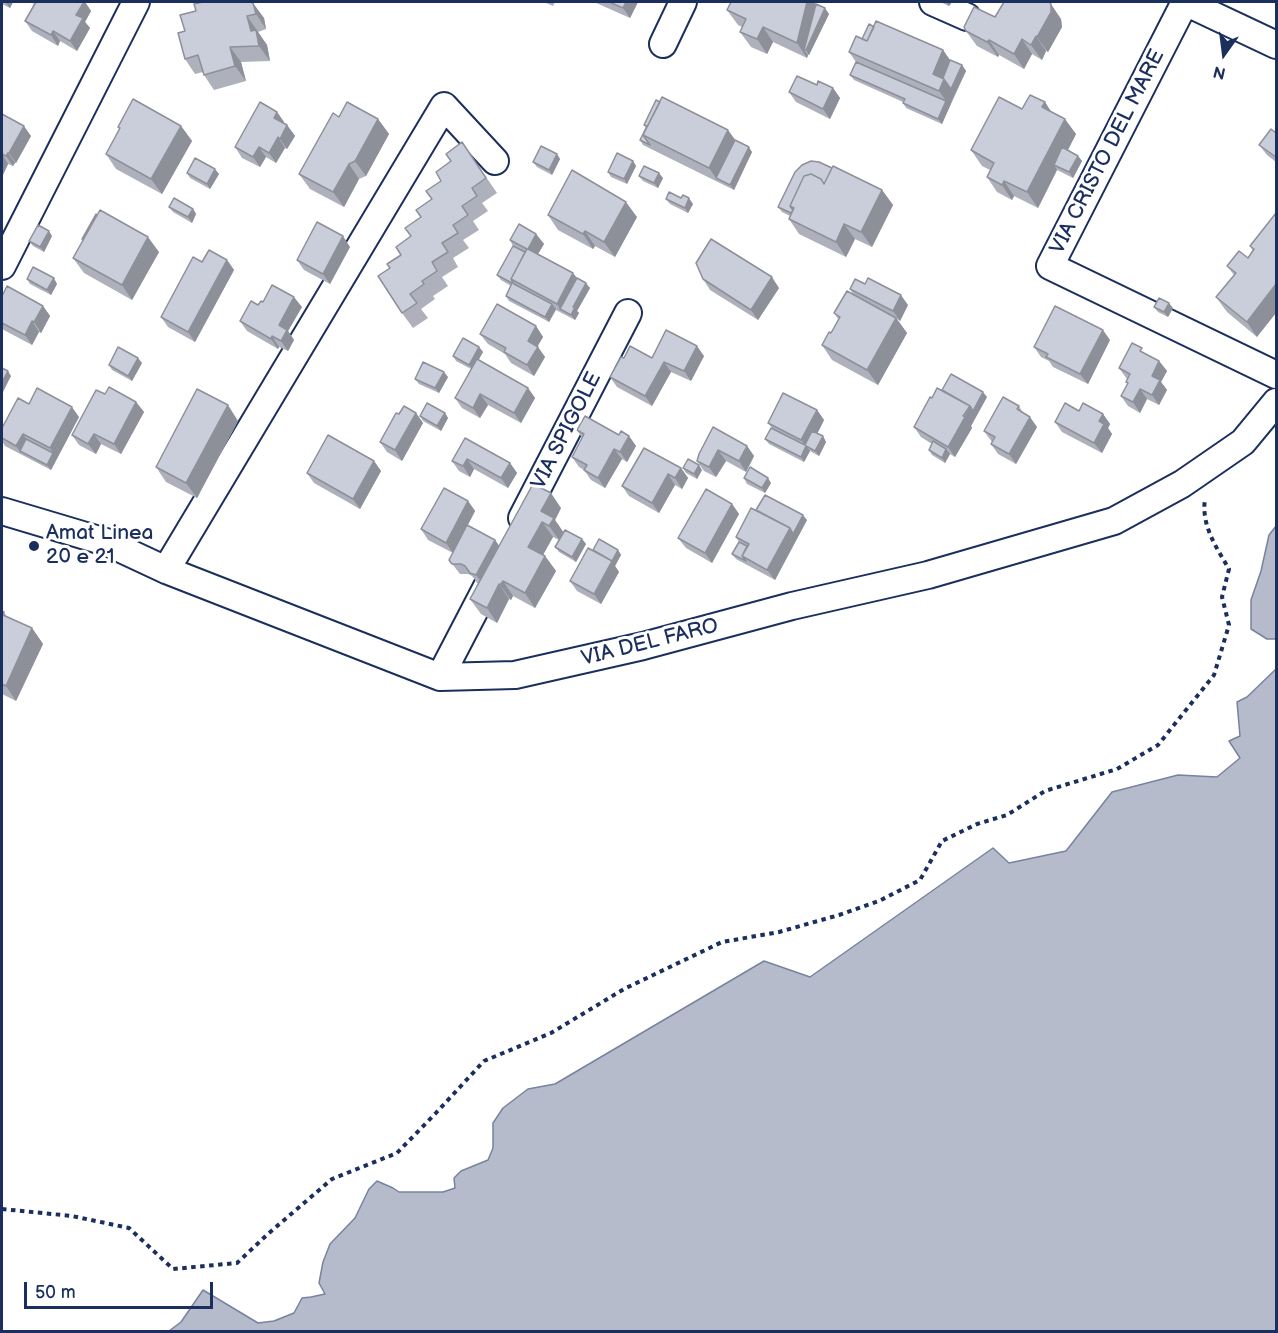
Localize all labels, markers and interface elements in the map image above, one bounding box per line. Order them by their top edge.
north arrow [1194,24,1254,84]
street label: VIA CRISTO DEL MARE [1045,45,1171,259]
text: N [1211,61,1228,83]
street label: VIA SPIGOLE [527,368,607,494]
place label: Amat Linea 20 e 21 [46,521,153,571]
marker: Amat Linea 20 e 21 [27,539,41,553]
street label: VIA DEL FARO [579,614,721,672]
scale bar [27,1270,216,1308]
text: 50 m [35,1282,76,1303]

